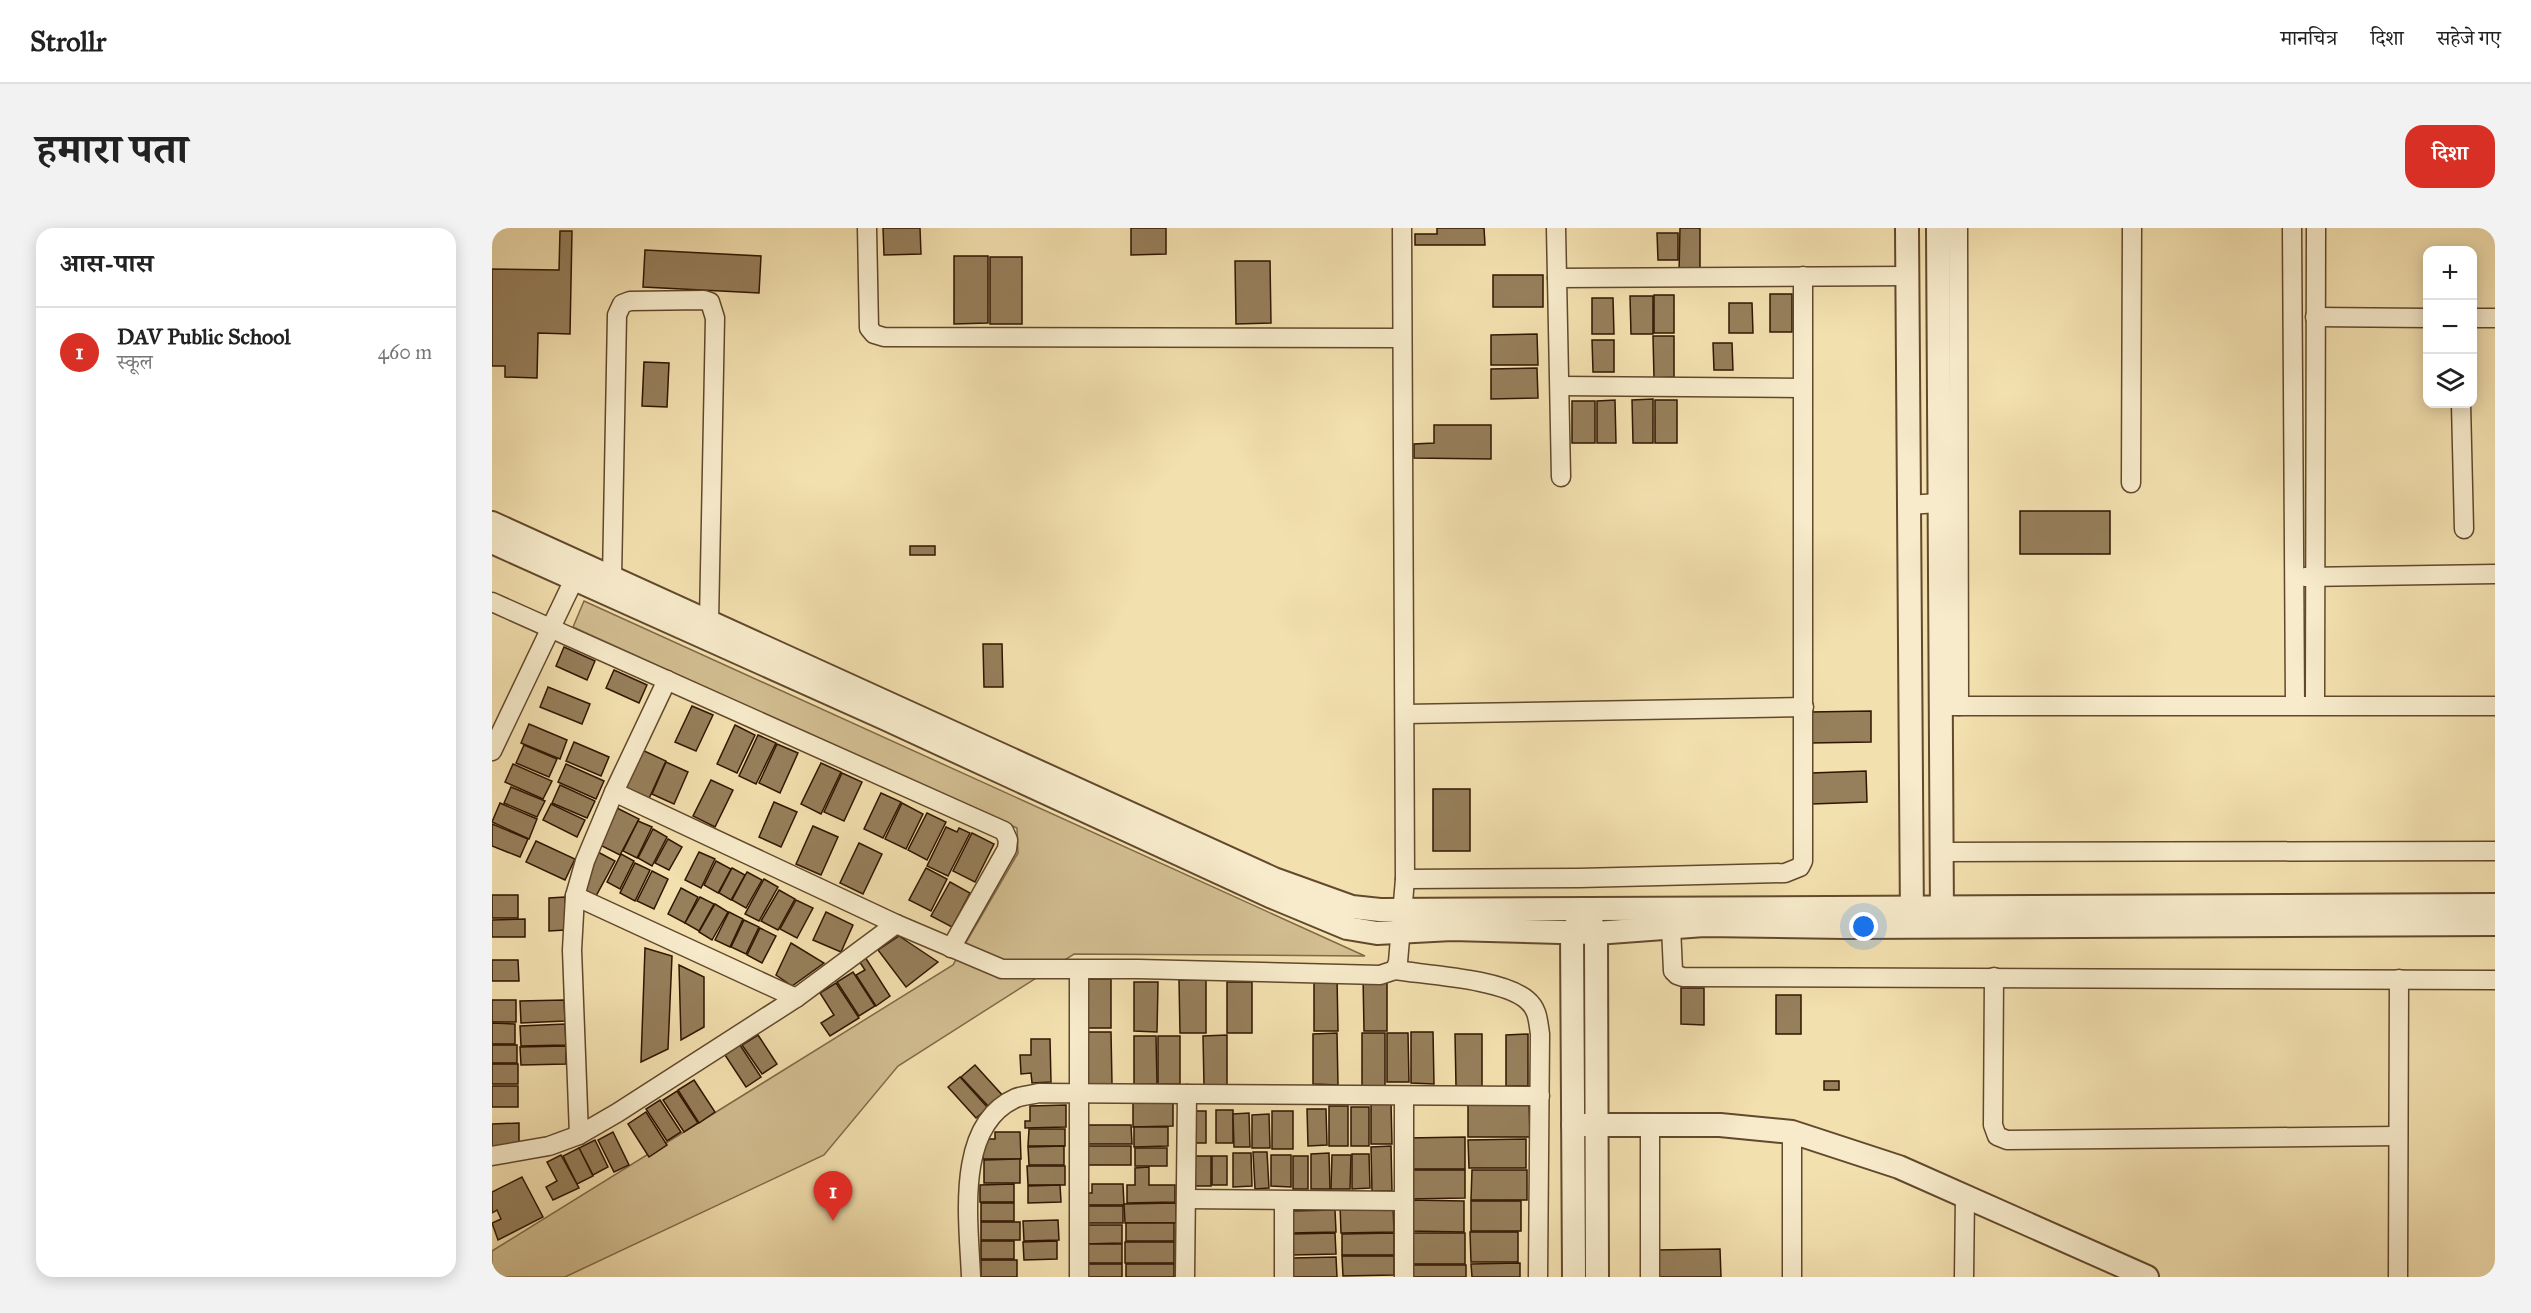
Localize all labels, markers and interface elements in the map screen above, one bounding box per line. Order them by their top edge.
text: Strollr [30,24,106,59]
text: मानचित्र [2280,25,2337,51]
text: दिशा [2370,25,2404,51]
text: सहेजे गए [2437,25,2501,51]
text: हमारा पता [36,123,188,175]
button: दिशा [2405,125,2495,188]
map controls [2423,246,2477,408]
button: + [2423,246,2477,300]
text: आस-पास [60,247,153,279]
button: − [2423,300,2477,354]
text: DAV Public School [117,323,290,350]
text: 1 [76,340,83,364]
text: 460 m [378,340,432,364]
text: स्कूल [117,350,153,374]
button: layers [2423,354,2477,408]
your location [1849,912,1878,941]
pin: 1 [814,1172,852,1221]

